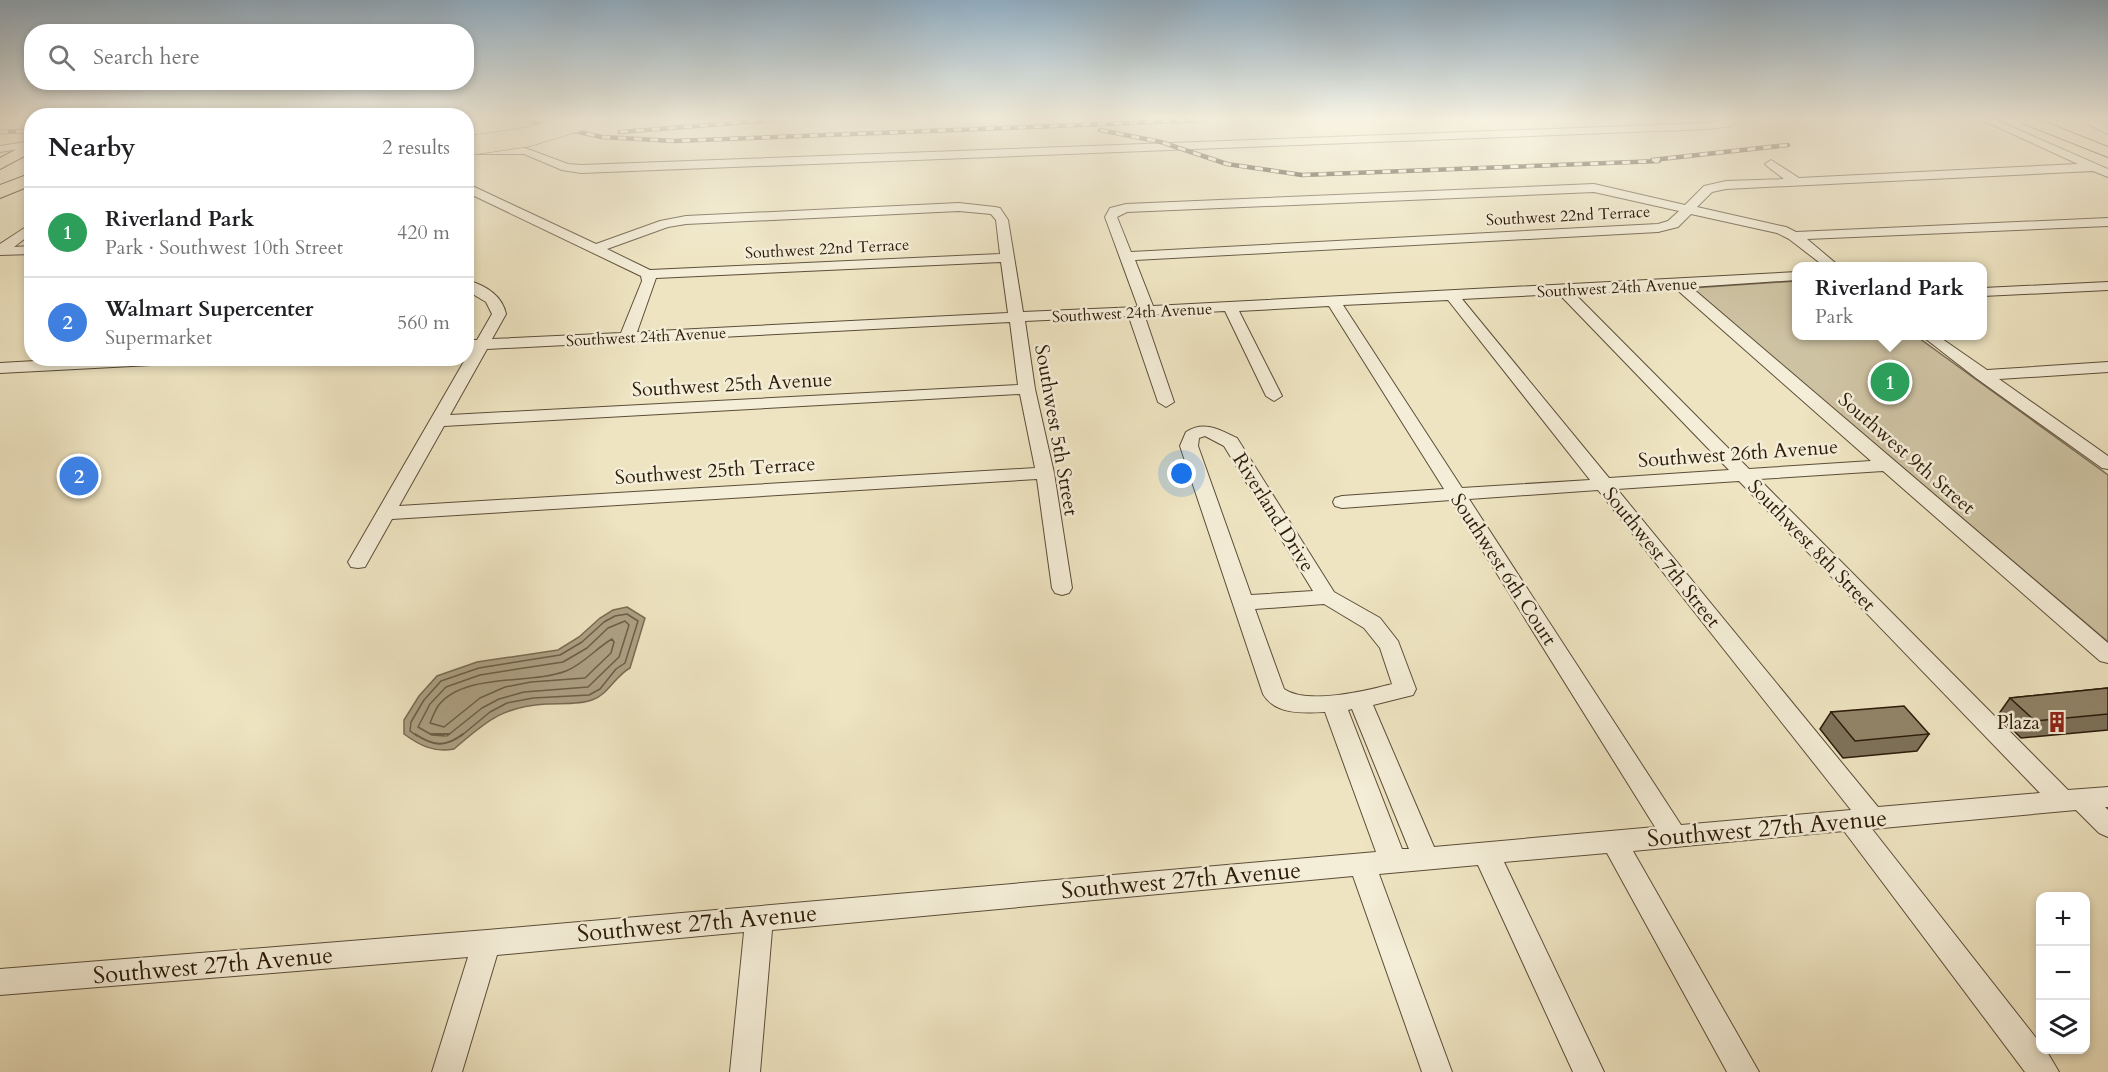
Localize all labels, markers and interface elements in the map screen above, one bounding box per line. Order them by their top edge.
search box [24,24,474,90]
icon: search [45,41,78,74]
text: Search here [93,42,200,72]
text: Nearby [48,130,136,165]
text: 2 results [382,134,450,161]
street label: Southwest 22nd Terrace [1485,201,1651,231]
text: Riverland Park [105,204,254,234]
text: 1 [62,219,73,246]
text: 420 m [397,219,450,246]
text: Park · Southwest 10th Street [105,234,343,261]
street label: Southwest 22nd Terrace [744,234,910,264]
popup [1792,262,1987,340]
street label: Southwest 24th Avenue [1536,273,1698,303]
text: Riverland Park [1815,273,1964,303]
text: Walmart Supercenter [105,294,314,324]
street label: Southwest 24th Avenue [1051,298,1213,328]
text: Park [1815,303,1853,330]
text: 2 [62,309,73,336]
text: 560 m [397,309,450,336]
street label: Southwest 24th Avenue [565,322,727,352]
text: Supermarket [105,324,212,351]
street label: Southwest 5th Street [1028,342,1085,519]
pin: 1 [1870,360,1910,404]
street label: Southwest 25th Avenue [631,366,833,403]
street label: Southwest 9th Street [1832,386,1982,521]
street label: Southwest 26th Avenue [1637,433,1839,474]
street label: Riverland Drive [1226,448,1321,577]
street label: Southwest 25th Terrace [614,450,816,491]
pin: 2 [60,454,98,498]
your location [1167,459,1196,488]
street label: Southwest 8th Street [1742,474,1882,618]
street label: Southwest 7th Street [1596,481,1727,634]
street label: Southwest 6th Court [1444,488,1563,651]
place label: Plaza [1997,709,2040,736]
building icon: Plaza [2045,710,2069,734]
street label: Southwest 27th Avenue [1646,802,1888,855]
street label: Southwest 27th Avenue [1060,854,1302,907]
map controls [2036,892,2090,1054]
button: + [2036,892,2090,946]
street label: Southwest 27th Avenue [576,897,818,950]
street label: Southwest 27th Avenue [92,939,334,992]
button: − [2036,946,2090,1000]
button: layers [2036,1000,2090,1054]

